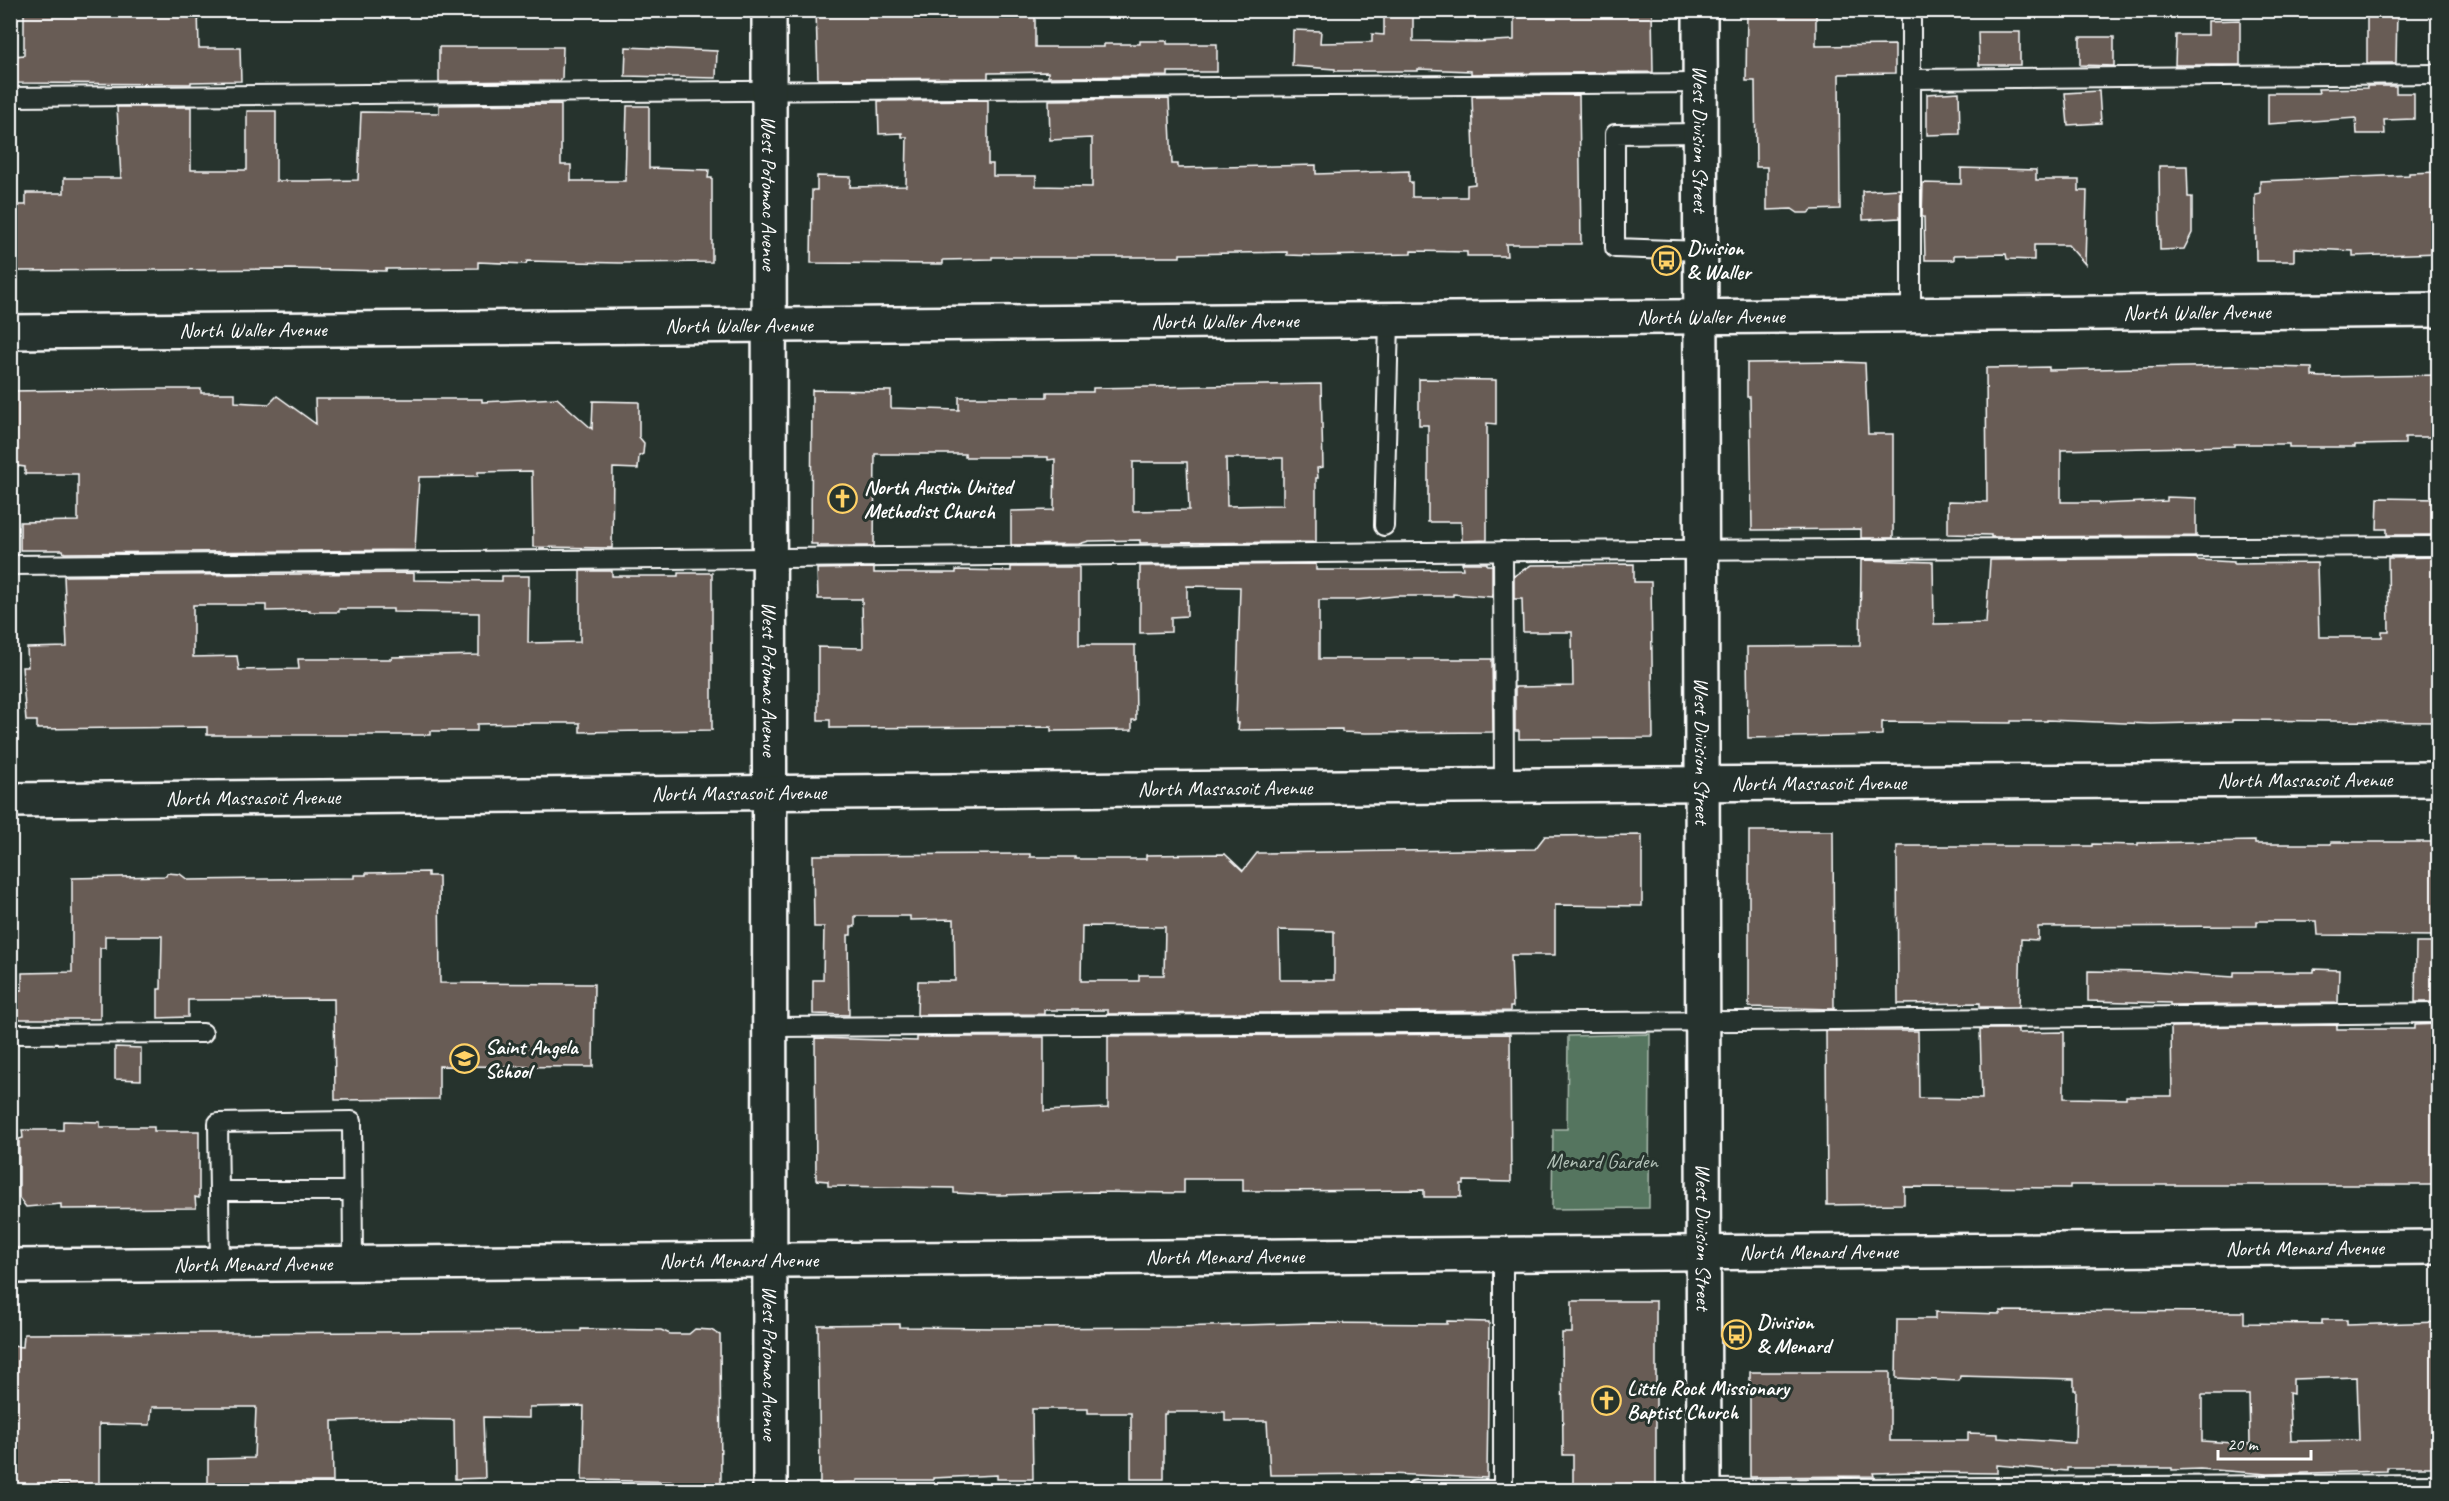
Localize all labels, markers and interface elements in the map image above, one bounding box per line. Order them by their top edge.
street label: West Division Street [1687,66,1714,214]
street label: West Potomac Avenue [756,116,782,272]
place label: Division & Waller [1687,235,1753,285]
bus stop icon: Division & Waller [1650,244,1682,276]
street label: North Waller Avenue [2123,299,2272,326]
street label: North Waller Avenue [1637,303,1786,330]
street label: North Waller Avenue [1151,307,1300,335]
street label: North Waller Avenue [665,312,814,339]
street label: North Waller Avenue [179,316,328,343]
place label: North Austin United Methodist Church [864,474,1015,524]
church icon: North Austin United Methodist Church [827,483,859,515]
street label: West Potomac Avenue [756,602,783,758]
street label: West Division Street [1689,678,1715,826]
street label: North Massasoit Avenue [2217,766,2393,793]
street label: North Massasoit Avenue [1732,769,1908,797]
street label: North Massasoit Avenue [1137,774,1314,802]
street label: North Massasoit Avenue [652,779,828,807]
street label: North Massasoit Avenue [166,784,342,811]
place label: Saint Angela School [485,1034,579,1084]
school or university icon: Saint Angela School [448,1043,480,1075]
park label: Menard Garden [1546,1148,1659,1174]
street label: West Division Street [1690,1164,1717,1312]
street label: North Menard Avenue [2226,1234,2385,1262]
street label: North Menard Avenue [1740,1238,1899,1265]
street label: North Menard Avenue [1146,1243,1305,1270]
street label: North Menard Avenue [660,1247,819,1274]
street label: North Menard Avenue [174,1250,333,1278]
street label: West Potomac Avenue [757,1286,783,1442]
place label: Division & Menard [1757,1309,1834,1359]
bus stop icon: Division & Menard [1720,1318,1752,1350]
place label: Little Rock Missionary Baptist Church [1627,1375,1791,1425]
church icon: Little Rock Missionary Baptist Church [1590,1384,1622,1416]
scale bar [2218,1423,2311,1461]
text: 20 m [2227,1433,2260,1455]

